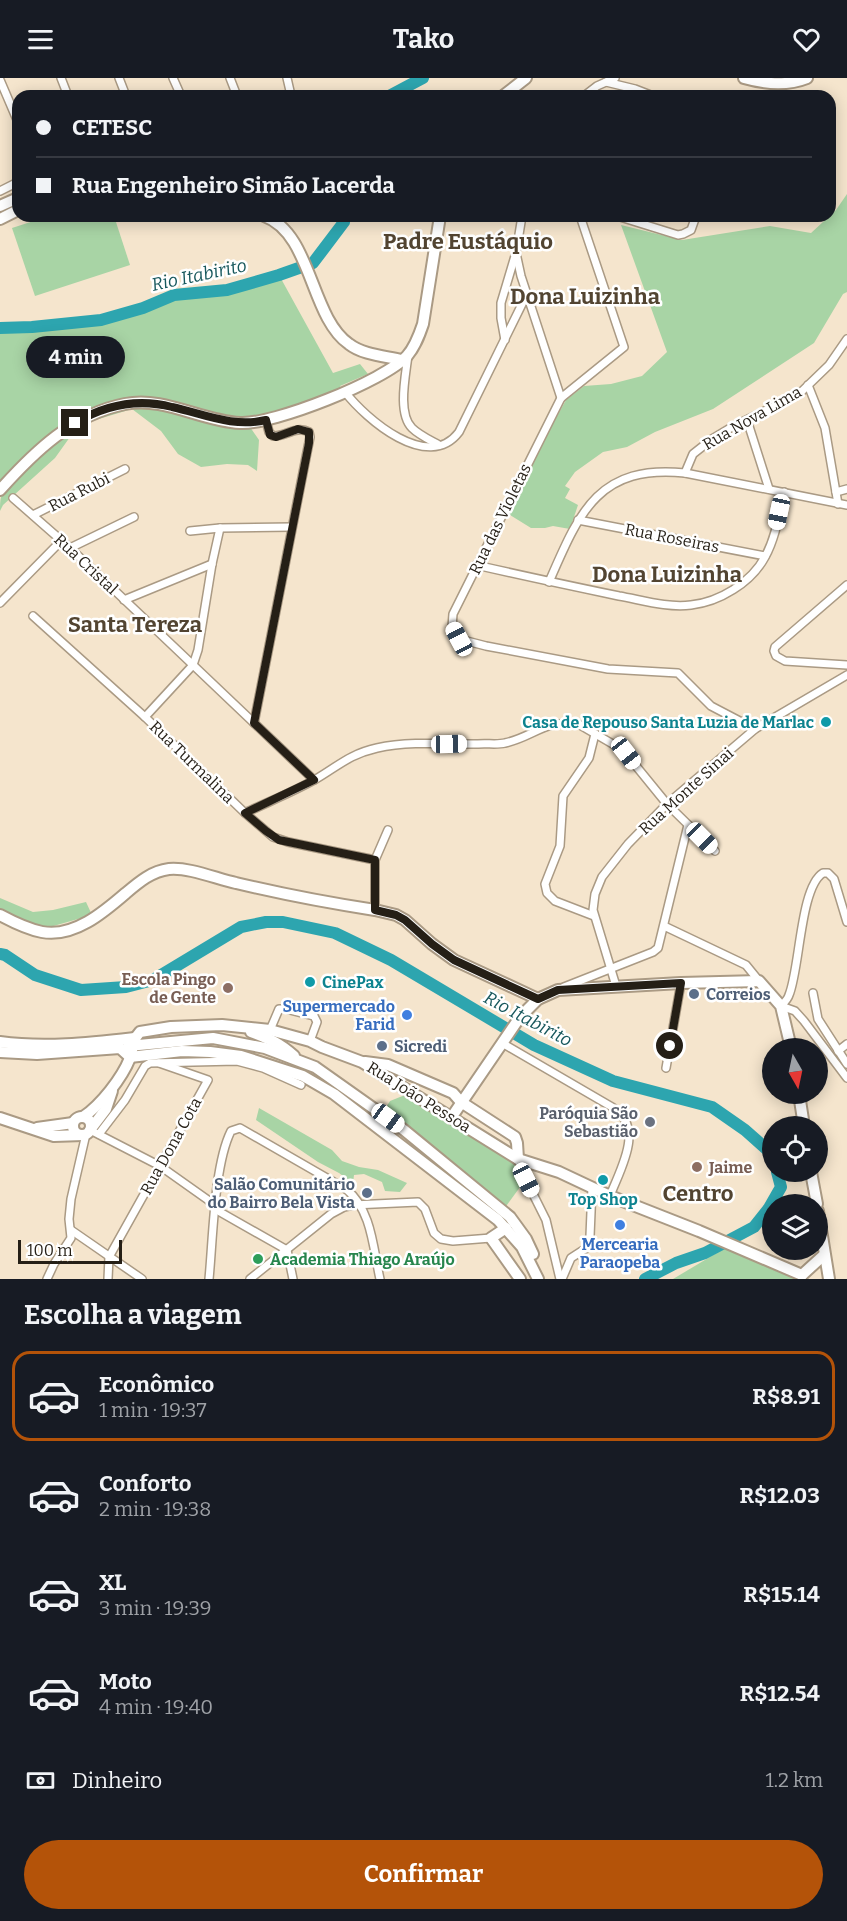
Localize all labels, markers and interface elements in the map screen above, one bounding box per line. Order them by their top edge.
icon: menu [24,23,57,56]
text: Tako [393,23,454,55]
icon: heart [790,23,823,56]
text: CETESC [72,114,152,141]
text: Rua Engenheiro Simão Lacerda [72,172,395,199]
district label: Padre Eustáquio [383,228,553,255]
water label: Rio Itabirito [149,254,249,296]
district label: Dona Luizinha [510,283,661,310]
callout: 4 min [26,336,124,378]
text: 4 min [48,345,103,369]
street label: Rua Nova Lima [699,382,805,454]
route end [61,409,88,436]
street label: Rua das Violetas [465,461,535,577]
street label: Rua Rubi [45,468,113,516]
car [766,493,792,531]
street label: Rua Roseiras [623,520,721,556]
street label: Rua Cristal [50,530,122,599]
district label: Dona Luizinha [592,561,743,588]
district label: Santa Tereza [68,611,203,638]
car [443,619,475,659]
place label: Casa de Repouso Santa Luzia de Marlac [522,713,814,732]
marker: Casa de Repouso Santa Luzia de Marlac [819,715,833,729]
street label: Rua Turmalina [146,717,238,807]
car [608,733,644,773]
car [431,735,467,753]
street label: Rua Monte Sinai [635,743,737,838]
car [683,819,721,857]
place label: Escola Pingo de Gente [121,970,216,1007]
place label: CinePax [322,973,384,992]
marker: CinePax [303,975,317,989]
marker: Escola Pingo de Gente [221,981,235,995]
place label: Correios [706,985,771,1004]
water label: Rio Itabirito [480,987,576,1051]
marker: Correios [687,987,701,1001]
place label: Supermercado Farid [282,997,395,1034]
marker: Supermercado Farid [400,1008,414,1022]
route start [656,1032,683,1059]
place label: Sicredi [394,1037,447,1056]
north arrow [762,1038,828,1104]
map controls [762,1038,828,1260]
marker: Sicredi [375,1039,389,1053]
street label: Rua João Pessoa [364,1057,475,1137]
street label: Rua Dona Cota [136,1094,206,1198]
car [368,1100,408,1136]
place label: Paróquia São Sebastião [539,1104,638,1141]
marker: Paróquia São Sebastião [643,1115,657,1129]
button: locate [762,1116,828,1182]
place label: Jaime [708,1158,753,1177]
car [510,1160,542,1200]
marker: Jaime [690,1160,704,1174]
marker: Top Shop [596,1173,610,1187]
place label: Salão Comunitário do Bairro Bela Vista [208,1175,355,1212]
district label: Centro [662,1180,734,1207]
marker: Salão Comunitário do Bairro Bela Vista [360,1186,374,1200]
place label: Top Shop [568,1190,638,1209]
button: layers [762,1194,828,1260]
marker: Mercearia Paraopeba [613,1218,627,1232]
place label: Mercearia Paraopeba [580,1235,660,1272]
scale bar [18,1237,122,1264]
text: 100 m [27,1241,72,1260]
place label: Academia Thiago Araújo [270,1250,455,1269]
marker: Academia Thiago Araújo [251,1252,265,1266]
text: Escolha a viagem [24,1299,242,1331]
icon: car [27,1369,81,1423]
text: Econômico [99,1371,214,1398]
text: R$8.91 [752,1383,820,1410]
text: 1 min · 19:37 [99,1398,207,1422]
icon: car [27,1468,81,1522]
text: Conforto [99,1470,191,1497]
text: R$12.03 [739,1482,820,1509]
text: 2 min · 19:38 [99,1497,211,1521]
icon: car [27,1567,81,1621]
text: XL [99,1569,126,1596]
text: R$15.14 [743,1581,820,1608]
text: 3 min · 19:39 [99,1596,212,1620]
icon: car [27,1666,81,1720]
text: Moto [99,1668,152,1695]
text: R$12.54 [740,1680,820,1707]
text: 4 min · 19:40 [99,1695,213,1719]
icon: cash [24,1764,57,1797]
text: Dinheiro [72,1767,162,1794]
text: 1.2 km [765,1768,823,1792]
button: Confirmar [24,1840,823,1909]

